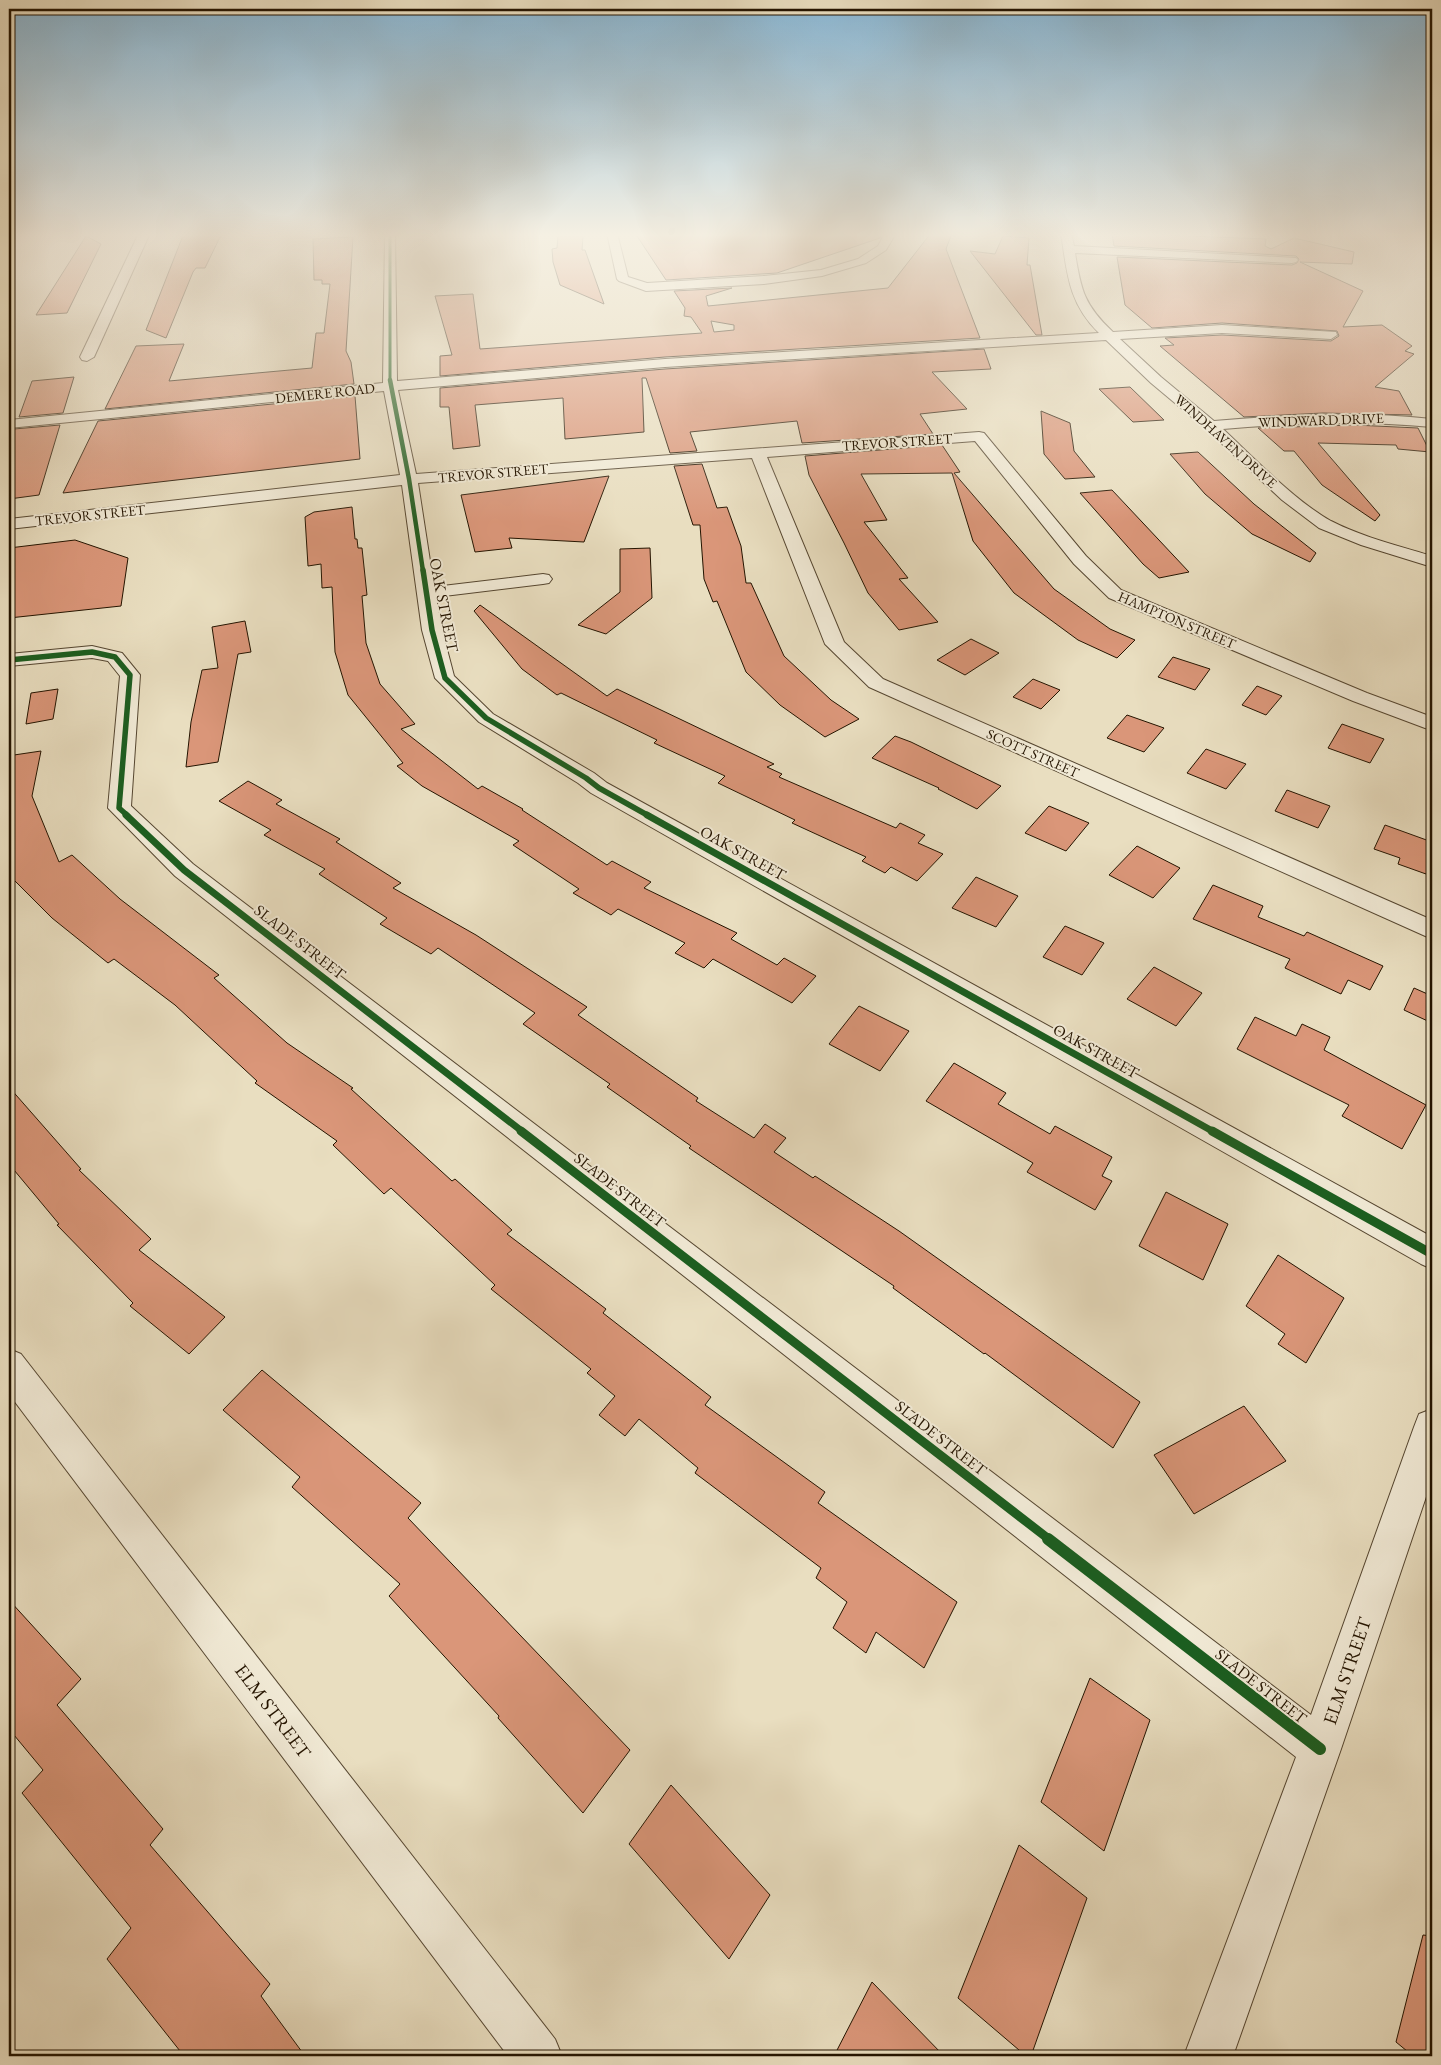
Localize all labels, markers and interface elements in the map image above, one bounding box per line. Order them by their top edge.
street label: DEMERE ROAD [274,379,376,407]
street label: WINDHAVEN DRIVE [1171,390,1281,492]
street label: WINDWARD DRIVE [1258,409,1384,431]
street label: TREVOR STREET [841,429,953,455]
street label: TREVOR STREET [437,459,550,487]
street label: TREVOR STREET [34,500,147,530]
street label: OAK STREET [425,556,463,654]
street label: HAMPTON STREET [1115,587,1239,653]
street label: SCOTT STREET [984,725,1083,782]
street label: OAK STREET [696,821,790,885]
street label: SLADE STREET [250,900,350,984]
street label: OAK STREET [1049,1019,1143,1083]
street label: SLADE STREET [570,1148,670,1232]
street label: SLADE STREET [891,1396,991,1480]
street label: ELM STREET [1317,1614,1377,1728]
street label: SLADE STREET [1211,1644,1311,1728]
street label: ELM STREET [229,1659,317,1763]

